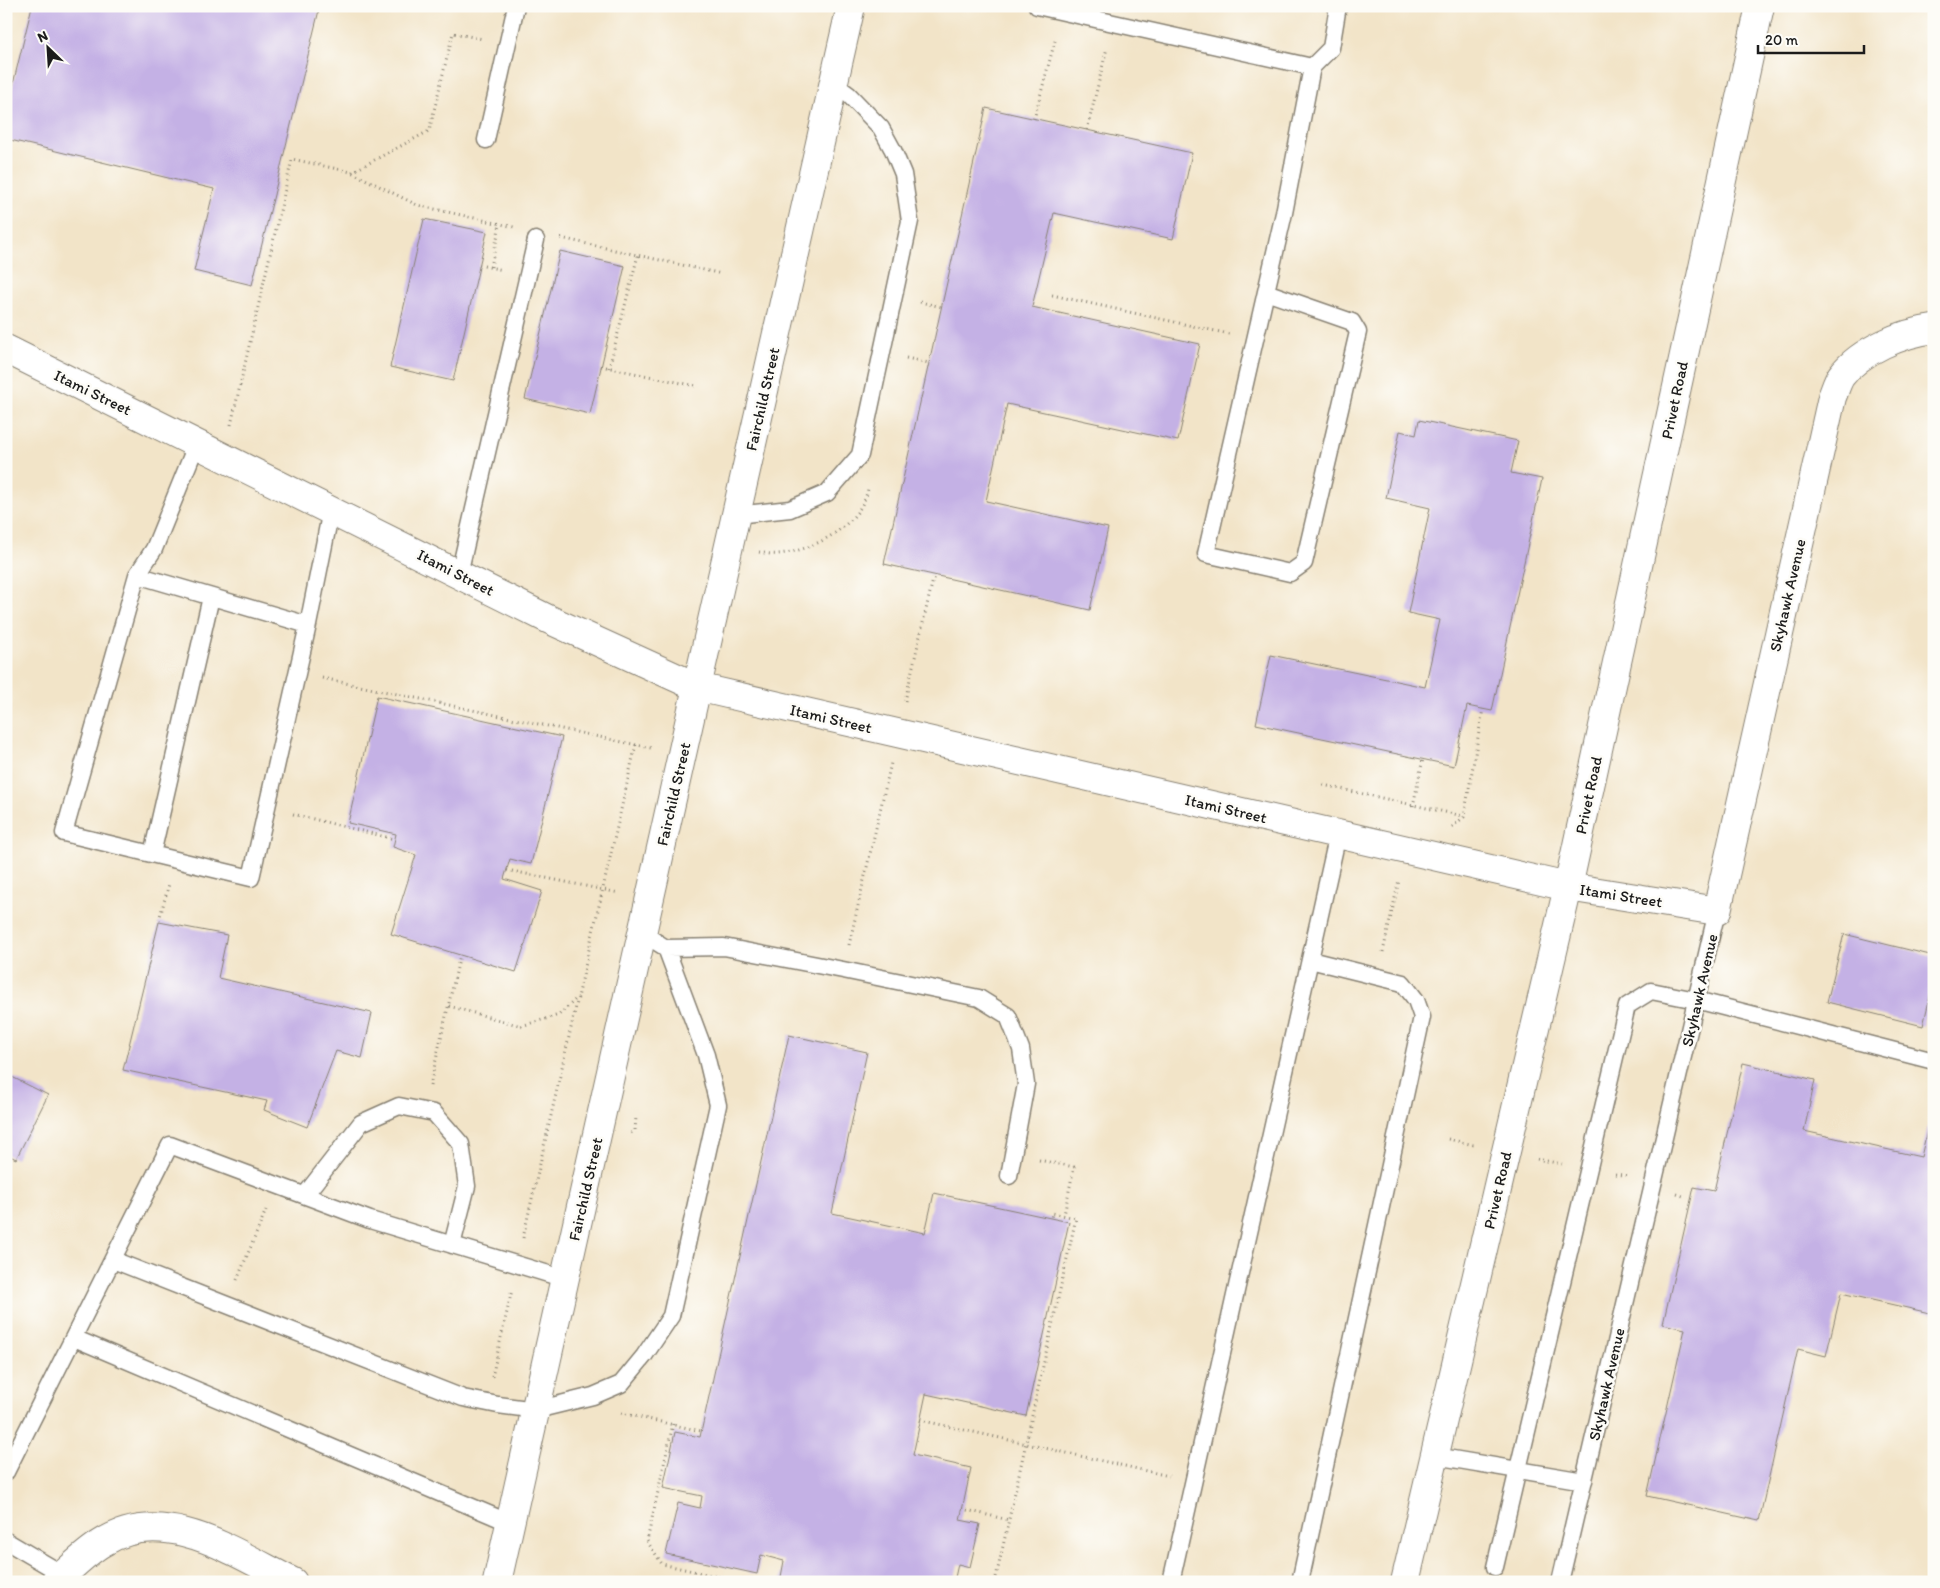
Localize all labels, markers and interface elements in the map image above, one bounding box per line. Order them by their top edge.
north arrow [22,22,72,72]
scale bar [1758,22,1864,54]
text: N [35,27,51,46]
text: 20 m [1765,31,1799,49]
street label: Fairchild Street [741,346,784,453]
street label: Privet Road [1657,359,1692,441]
street label: Itami Street [51,366,135,419]
street label: Skyhawk Avenue [1765,537,1810,653]
street label: Itami Street [414,545,497,600]
street label: Itami Street [788,700,874,737]
street label: Fairchild Street [652,741,695,848]
street label: Privet Road [1571,754,1606,836]
street label: Itami Street [1183,790,1269,827]
street label: Itami Street [1578,880,1664,911]
street label: Skyhawk Avenue [1677,932,1722,1048]
street label: Fairchild Street [564,1136,607,1243]
street label: Privet Road [1479,1149,1516,1231]
street label: Skyhawk Avenue [1584,1326,1629,1442]

